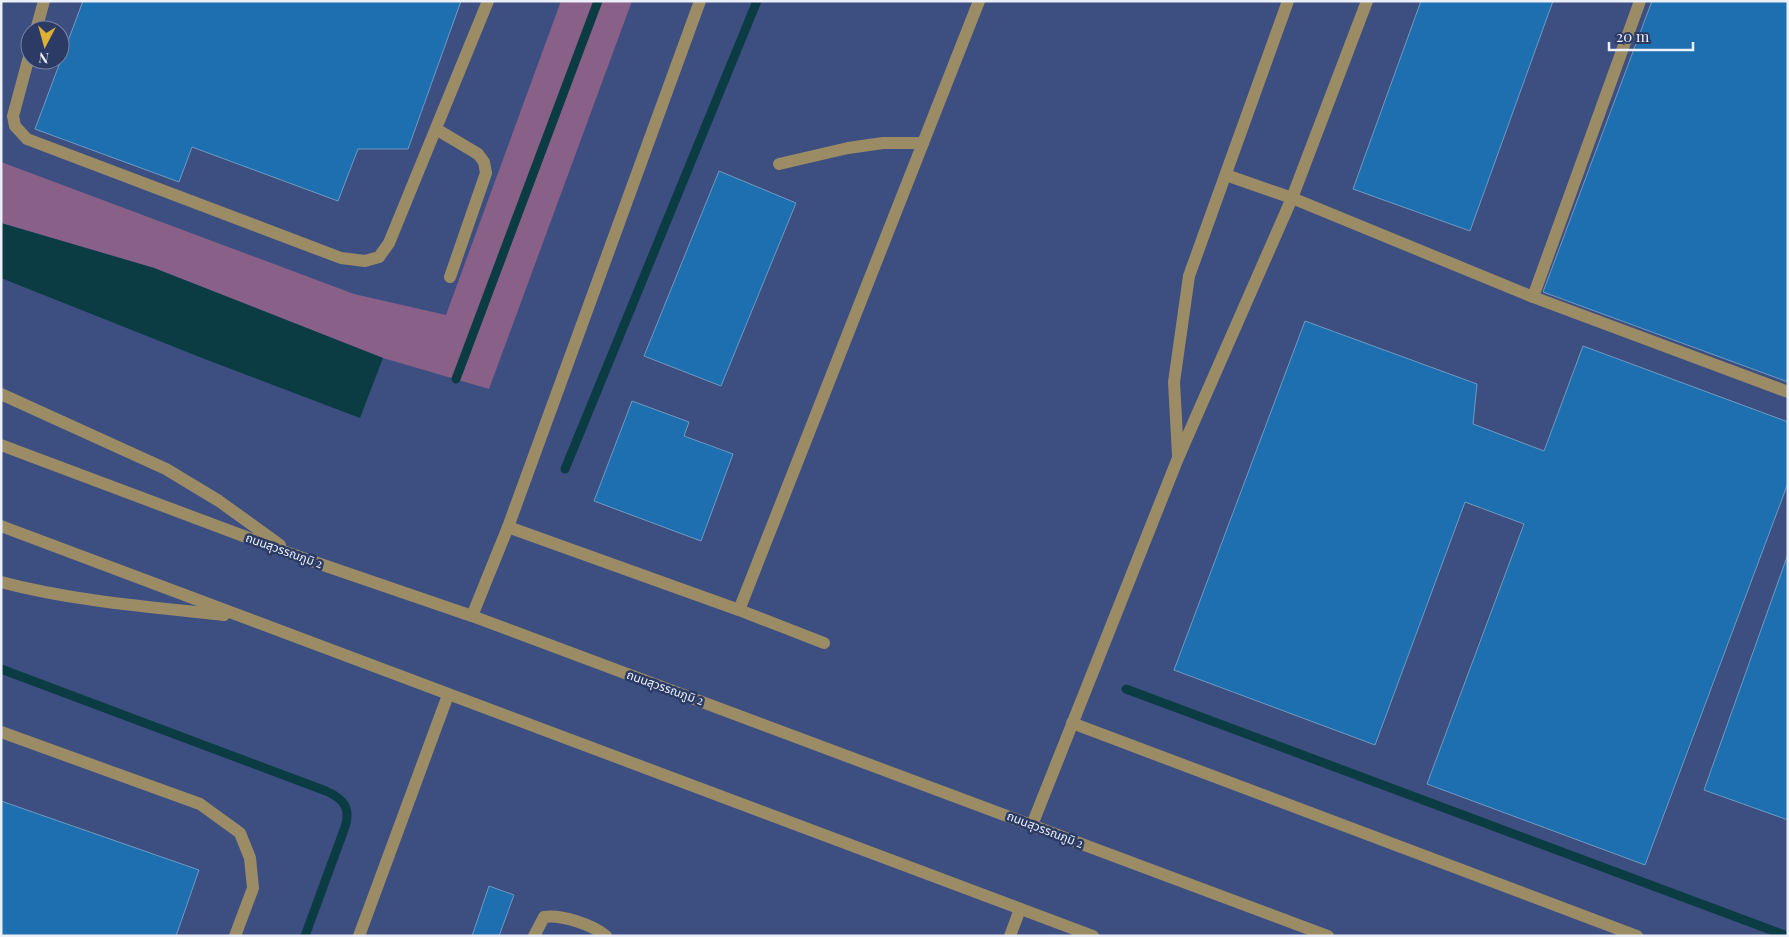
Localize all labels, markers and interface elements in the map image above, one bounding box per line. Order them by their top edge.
north arrow [20,20,70,70]
scale bar [1609,20,1693,52]
text: 20 m [1616,26,1650,46]
text: N [38,48,50,68]
street label: ถนนสุวรรณภูมิ 2 [244,529,325,571]
street label: ถนนสุวรรณภูมิ 2 [625,666,706,708]
street label: ถนนสุวรรณภูมิ 2 [1005,807,1086,851]

